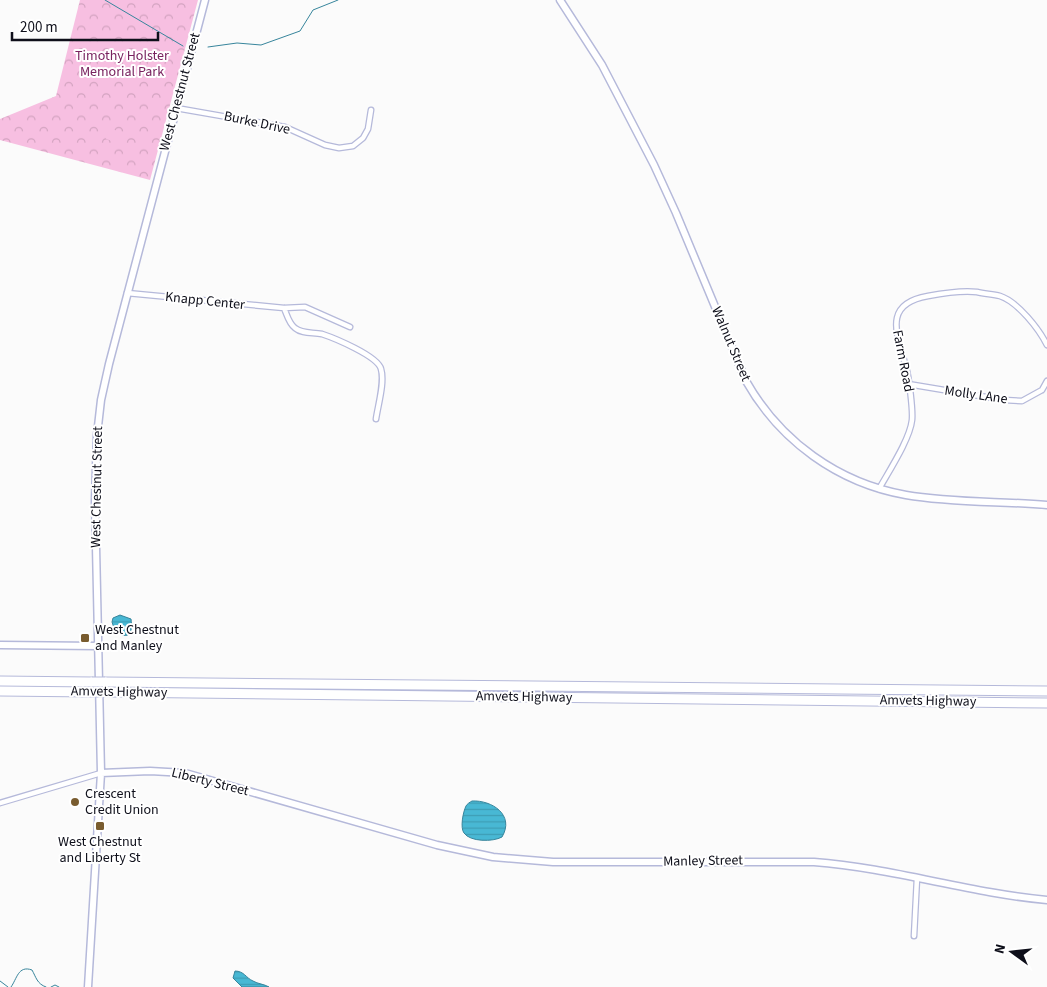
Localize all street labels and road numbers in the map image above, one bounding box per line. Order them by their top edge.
street label: West Chestnut Street [155,30,205,153]
street label: Burke Drive [222,106,292,140]
street label: Knapp Center [164,287,246,315]
street label: Walnut Street [706,304,756,385]
street label: Farm Road [887,328,919,394]
street label: Molly LAne [943,381,1009,409]
street label: West Chestnut Street [86,426,108,548]
street label: Amvets Highway [71,681,168,703]
street label: Amvets Highway [476,686,573,708]
street label: Amvets Highway [880,690,977,712]
street label: Liberty Street [169,763,251,801]
street label: Manley Street [663,850,743,872]

